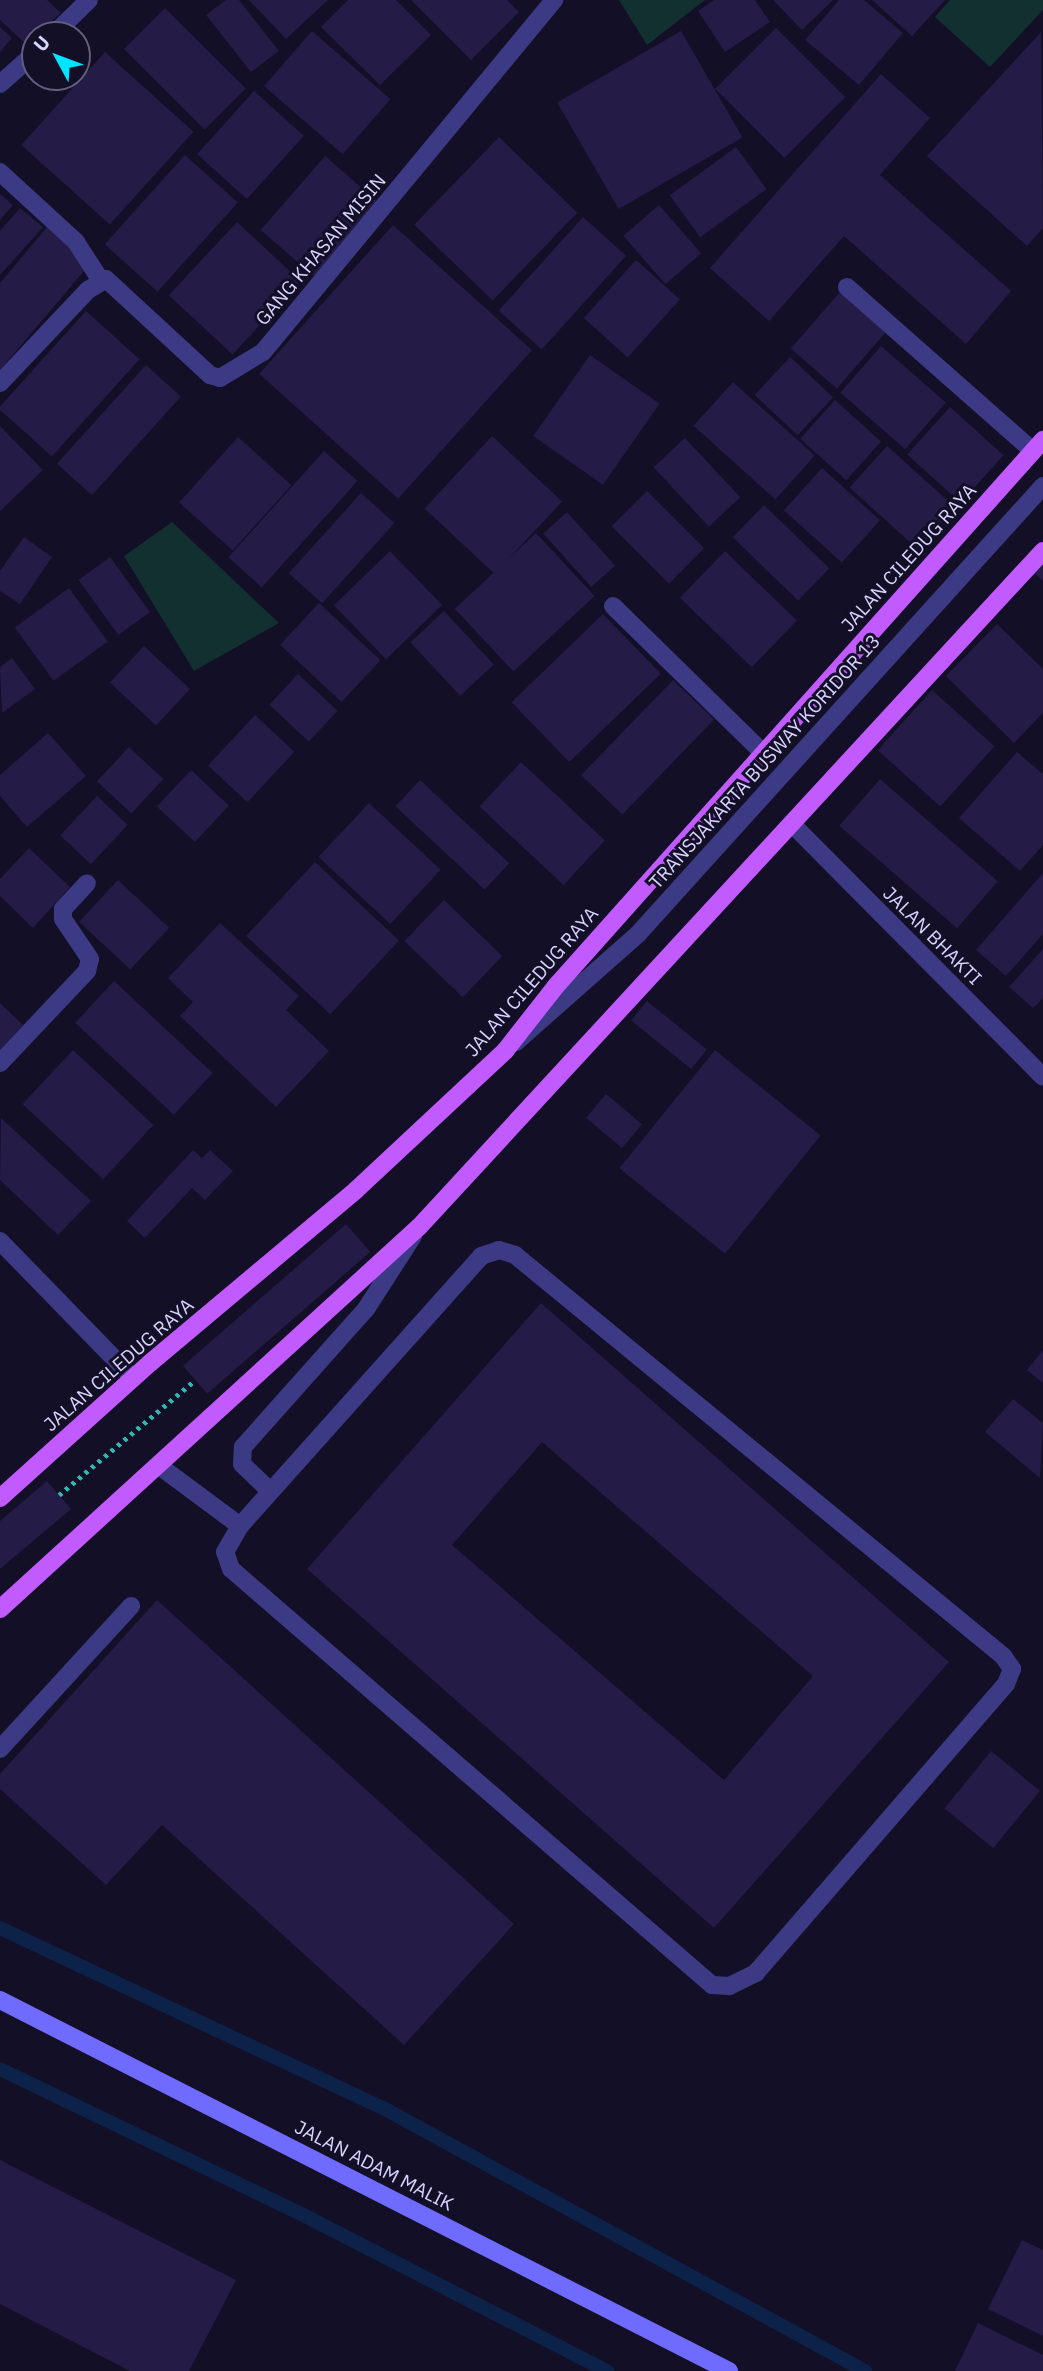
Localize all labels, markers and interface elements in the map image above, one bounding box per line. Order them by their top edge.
north arrow [21,21,91,91]
text: U [28,31,55,56]
street label: GANG KHASAN MISIN [251,170,391,330]
street label: JALAN CILEDUG RAYA [837,479,981,637]
street label: TRANSJAKARTA BUSWAY KORIDOR 13 [645,630,885,894]
street label: JALAN BHAKTI [878,882,986,990]
street label: JALAN CILEDUG RAYA [461,903,603,1061]
street label: JALAN CILEDUG RAYA [40,1294,198,1436]
street label: JALAN ADAM MALIK [291,2116,457,2216]

